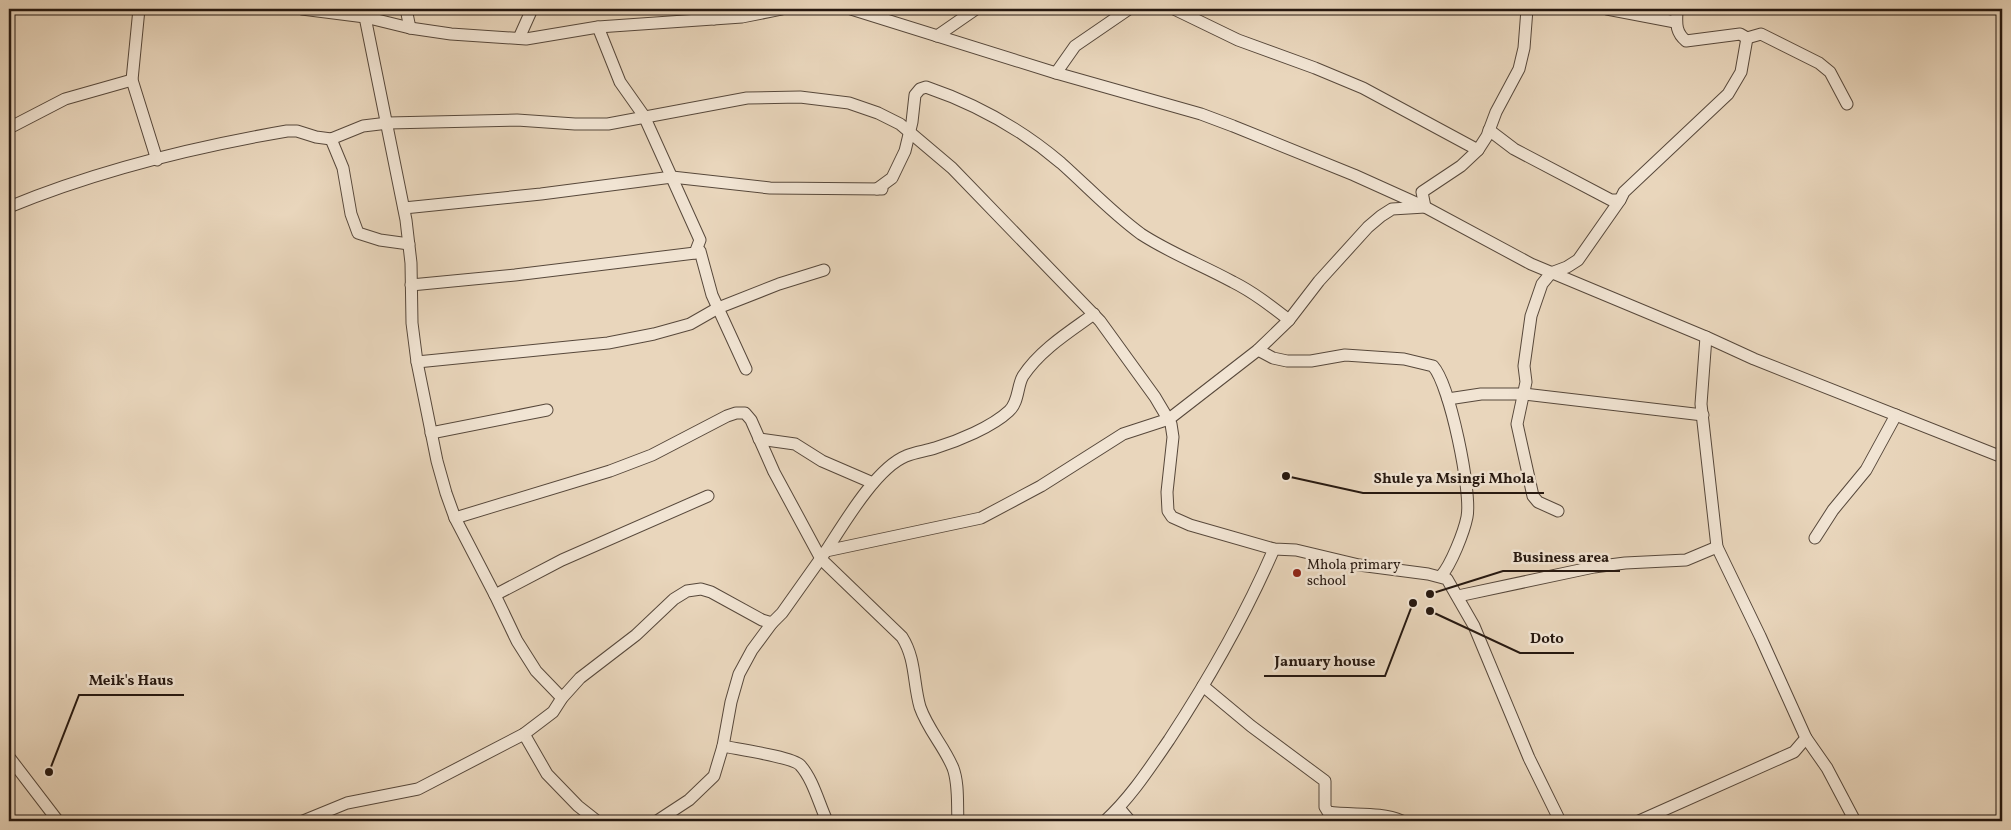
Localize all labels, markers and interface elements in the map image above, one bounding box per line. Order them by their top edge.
callout: Shule ya Msingi Mhola [1363,463,1544,493]
text: Shule ya Msingi Mhola [1374,469,1534,490]
callout: Business area [1503,541,1620,571]
text: Business area [1513,548,1609,569]
place label: Mhola primary school [1307,556,1401,591]
marker: Mhola primary school [1291,567,1303,579]
callout: Doto [1520,623,1574,653]
text: Doto [1530,629,1564,650]
callout: January house [1264,646,1385,676]
text: January house [1274,652,1376,673]
callout: Meik's Haus [79,665,184,695]
text: Meik's Haus [89,671,173,692]

